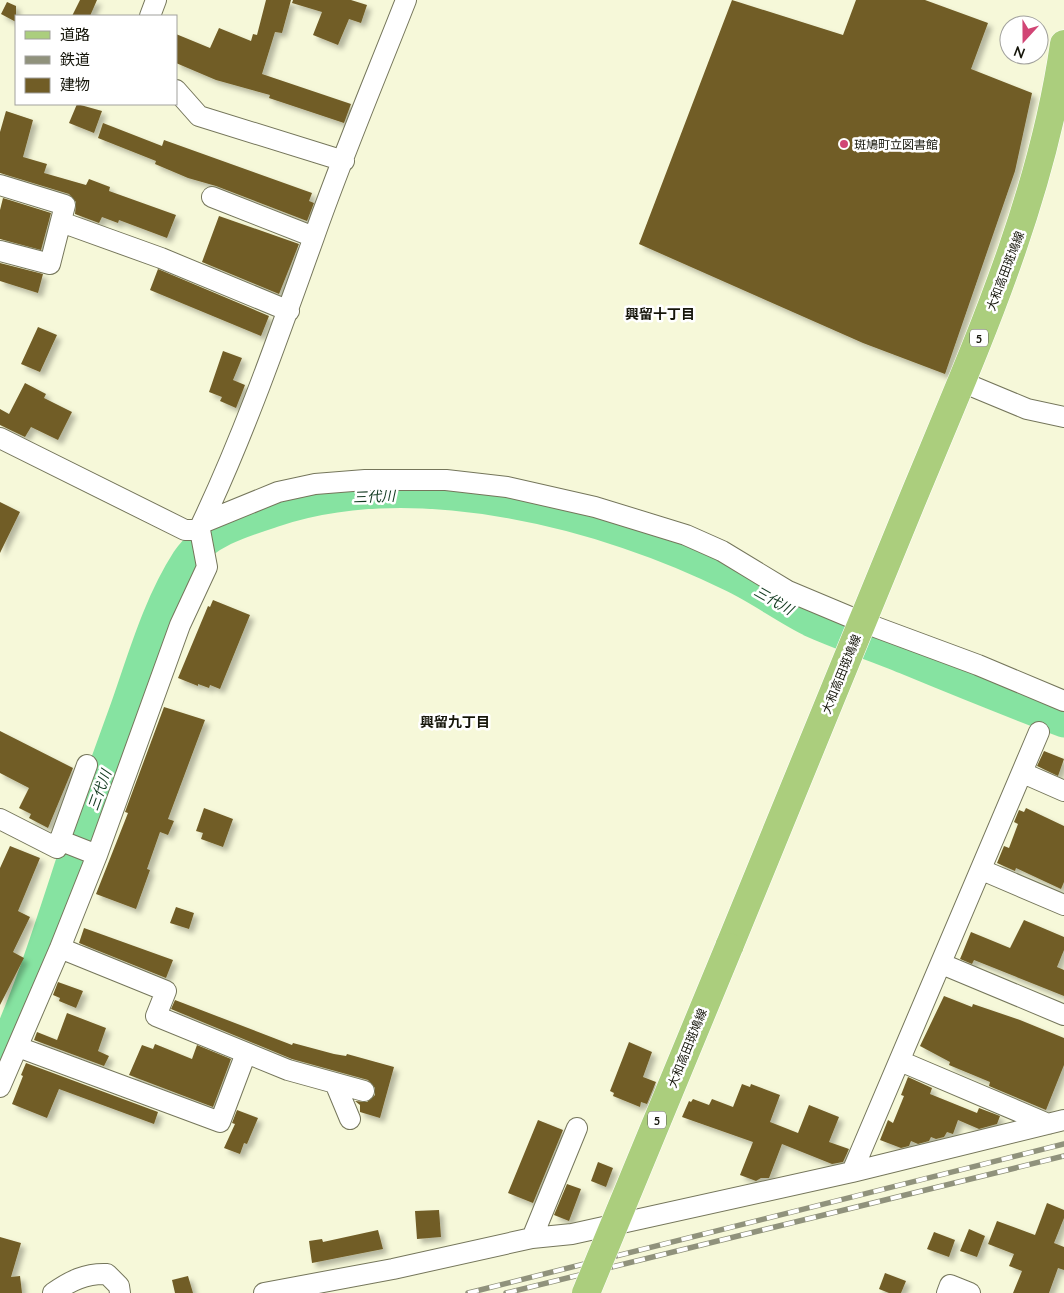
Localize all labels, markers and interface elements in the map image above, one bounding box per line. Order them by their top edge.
legend [15,15,178,105]
north arrow [999,15,1049,65]
text: 道路 [60,25,90,43]
text: N [1011,43,1027,62]
text: 鉄道 [60,50,90,68]
text: 建物 [60,75,90,93]
place label: 斑鳩町立図書館 [854,137,938,152]
marker: 斑鳩町立図書館 [838,138,850,150]
street label: 大和高田斑鳩線 [983,229,1027,313]
district label: 興留十丁目 [625,305,695,322]
road number: 5 [970,329,988,346]
water label: 三代川 [353,487,397,505]
water label: 三代川 [752,582,798,619]
street label: 大和高田斑鳩線 [818,632,864,716]
district label: 興留九丁目 [420,713,490,730]
water label: 三代川 [84,765,115,813]
street label: 大和高田斑鳩線 [664,1006,710,1090]
road number: 5 [648,1112,666,1128]

